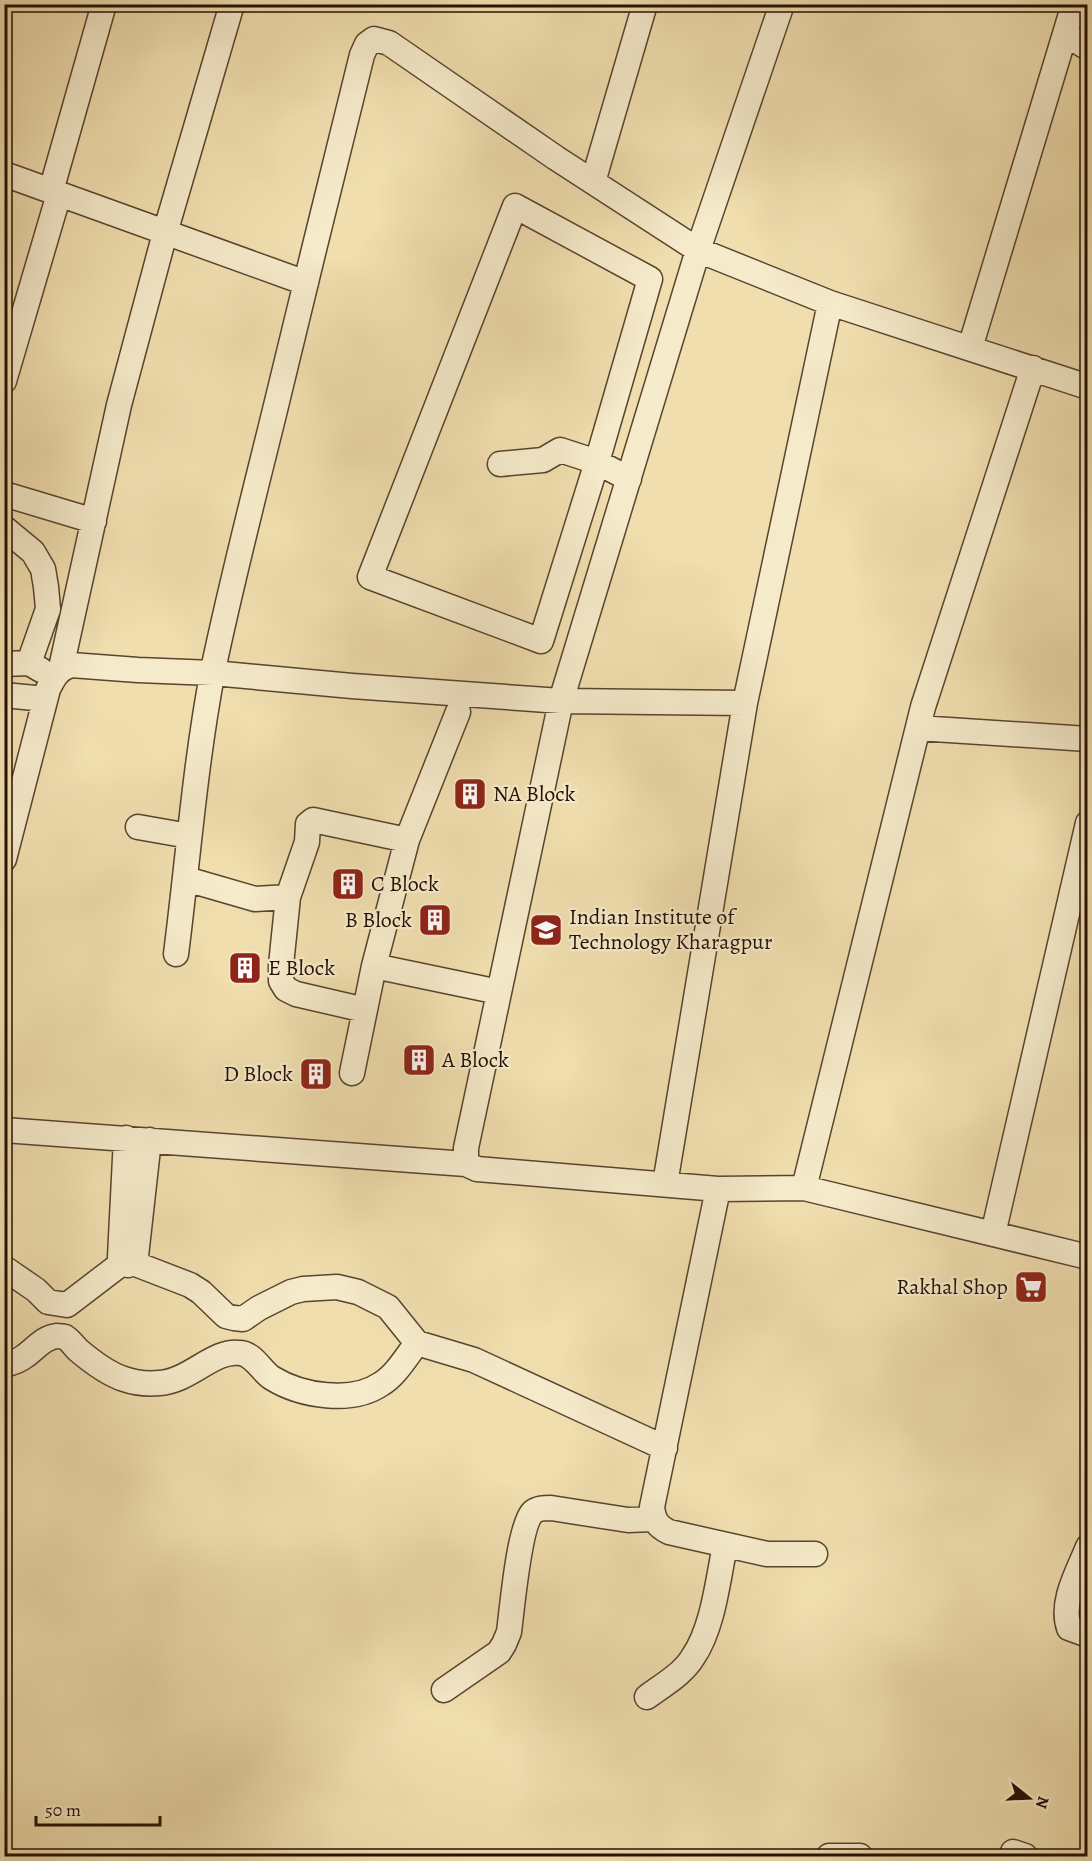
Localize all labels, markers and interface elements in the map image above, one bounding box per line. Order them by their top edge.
building icon: NA Block [452,776,488,812]
place label: NA Block [493,779,576,809]
building icon: C Block [330,866,366,902]
place label: C Block [371,869,439,899]
building icon: B Block [417,902,453,938]
place label: Indian Institute of Technology Kharagpur [569,902,772,957]
place label: B Block [345,905,412,935]
school or university icon: Indian Institute of Technology Kharagpur [528,912,564,948]
building icon: E Block [227,950,263,986]
place label: E Block [268,953,335,983]
building icon: A Block [401,1042,437,1078]
place label: A Block [441,1045,509,1075]
building icon: D Block [298,1056,334,1092]
place label: D Block [223,1059,293,1089]
supermarket icon: Rakhal Shop [1013,1269,1049,1305]
place label: Rakhal Shop [896,1272,1008,1302]
north arrow [999,1768,1059,1828]
scale bar [36,1789,160,1827]
text: N [1030,1793,1055,1812]
text: 50 m [45,1798,81,1822]

